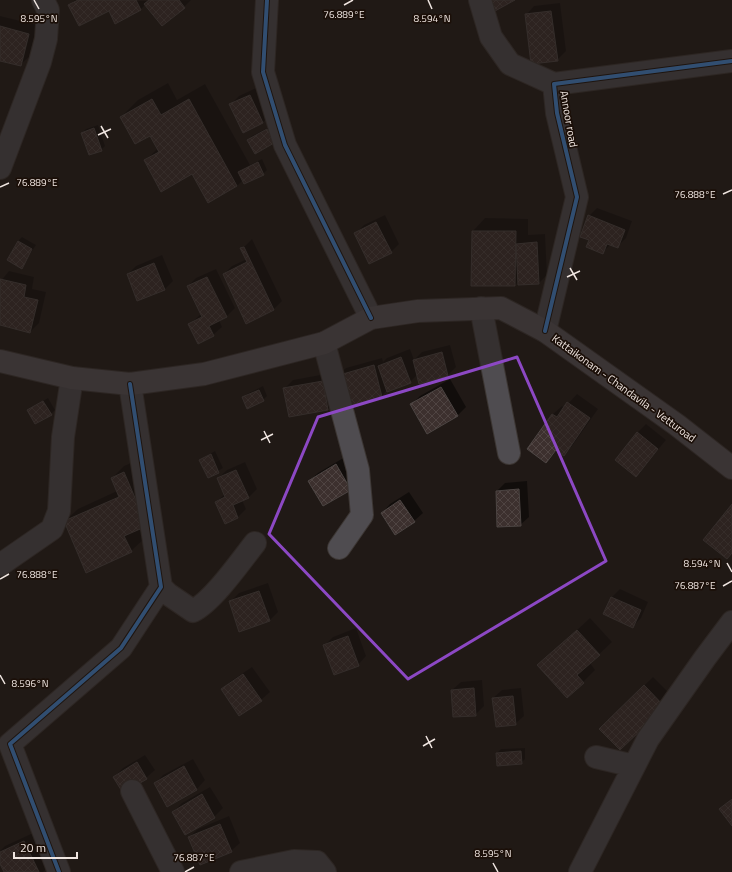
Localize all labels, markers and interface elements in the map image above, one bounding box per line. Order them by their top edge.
text: 76.889°E [323,7,365,22]
text: 8.595°N [21,11,57,26]
text: 8.594°N [414,11,450,26]
street label: Annoor road [556,90,582,149]
text: 76.889°E [16,175,58,190]
text: 76.888°E [674,187,716,202]
street label: Kattaikonam - Chandavila - Vetturoad [549,330,699,446]
text: 8.594°N [684,556,720,571]
text: 76.888°E [16,567,58,582]
text: 76.887°E [674,578,716,593]
text: 8.596°N [12,676,48,691]
scale bar [14,834,77,860]
text: 20 m [20,838,46,857]
text: 8.595°N [475,846,511,861]
text: 76.887°E [173,850,215,865]

